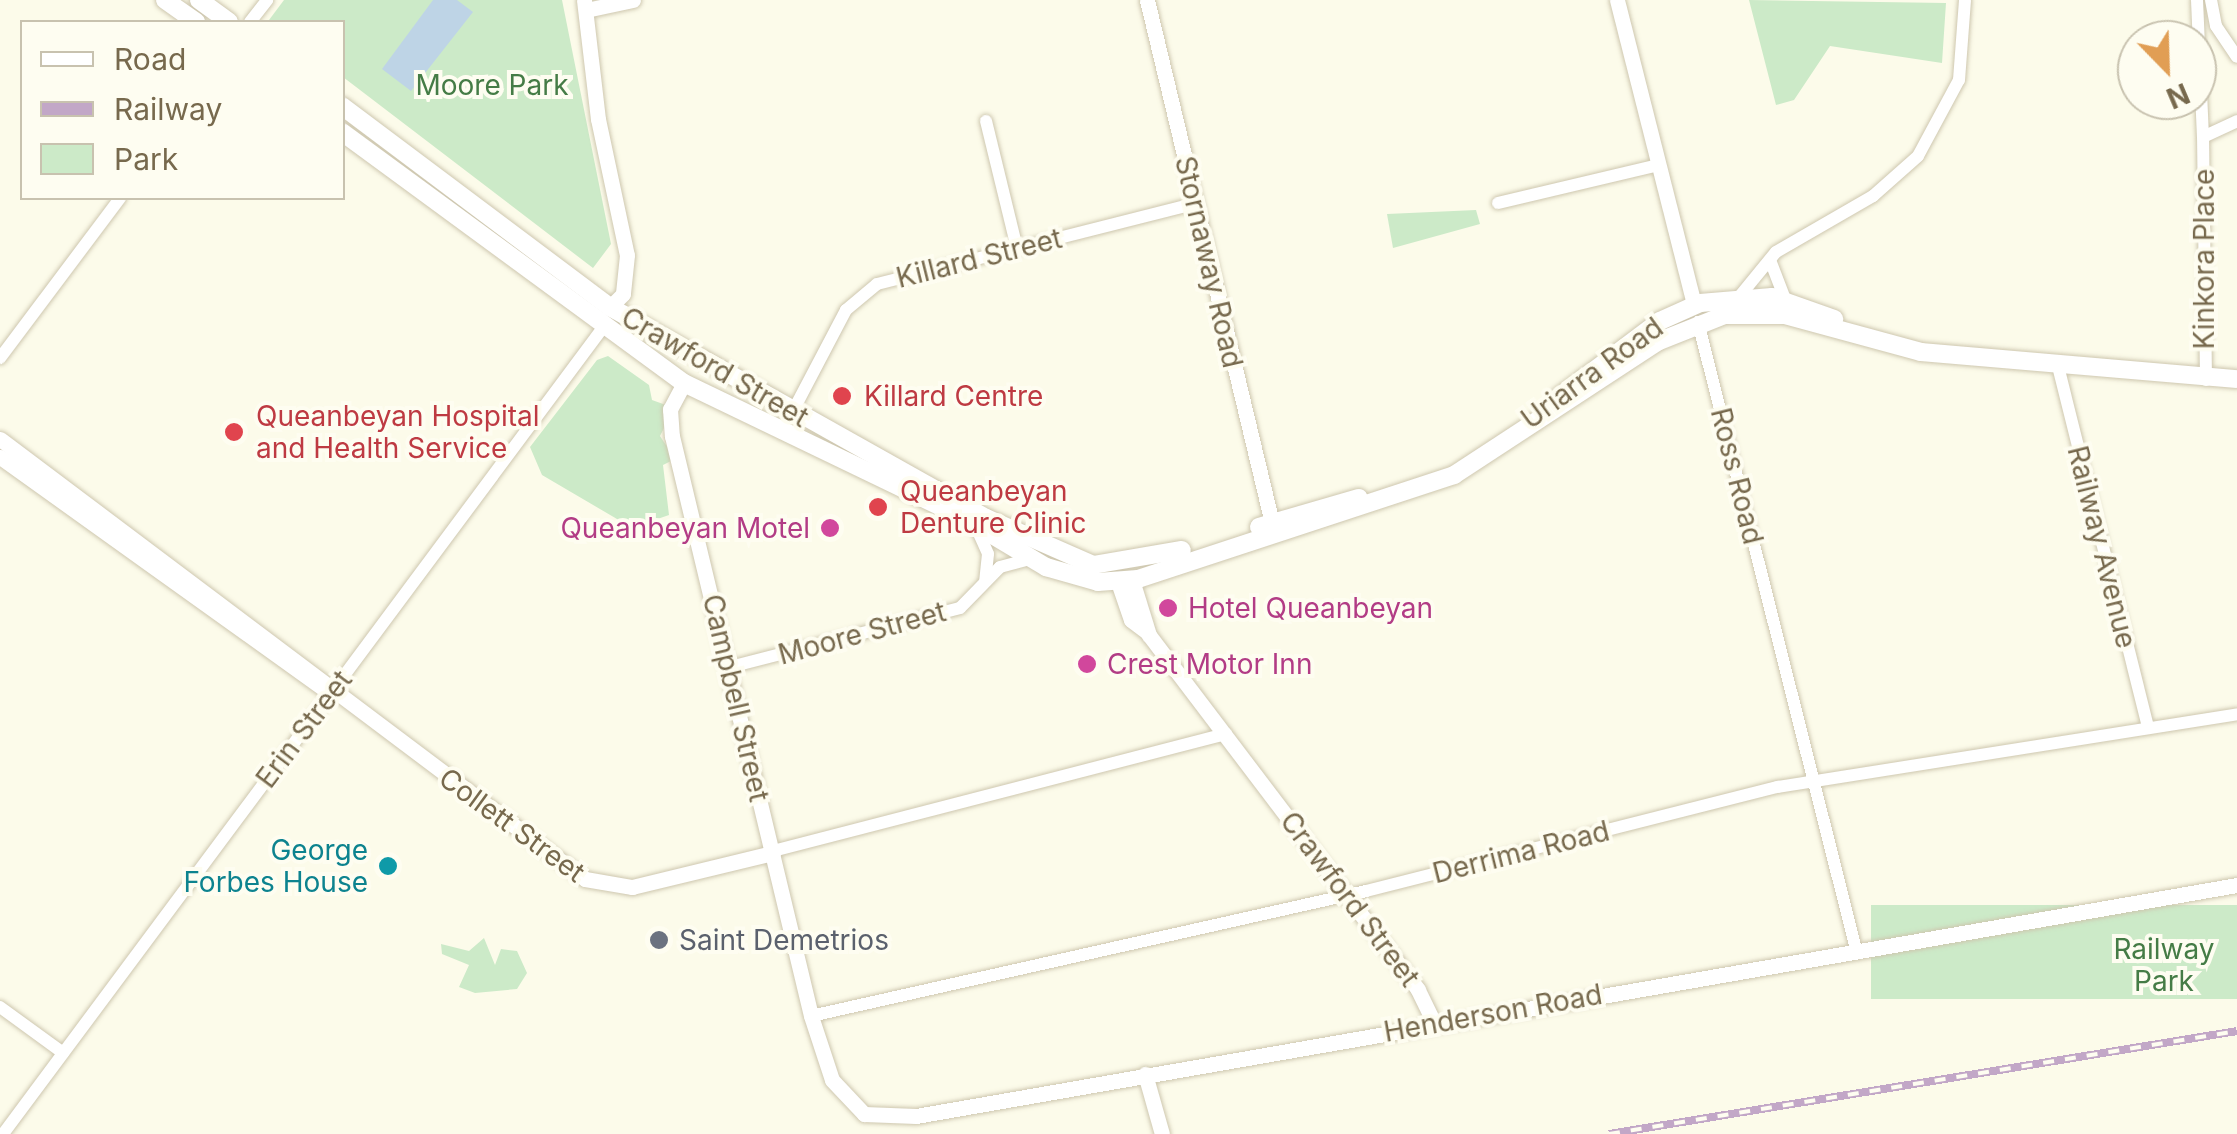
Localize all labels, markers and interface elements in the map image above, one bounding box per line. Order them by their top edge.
legend [20,20,345,200]
north arrow [2117,20,2217,120]
text: Road [114,41,186,77]
park label: Moore Park [415,68,569,102]
text: N [2161,76,2194,116]
text: Railway [114,91,222,127]
text: Park [114,141,178,177]
street label: Stornaway Road [1168,153,1250,371]
street label: Kinkora Place [2187,169,2221,349]
street label: Killard Street [893,221,1065,295]
street label: Crawford Street [616,300,814,434]
street label: Uriarra Road [1515,310,1669,436]
place label: Killard Centre [864,379,1043,413]
marker: Killard Centre [829,383,855,409]
place label: Queanbeyan Hospital and Health Service [256,399,540,465]
street label: Ross Road [1704,404,1770,548]
marker: Queanbeyan Hospital and Health Service [221,419,247,445]
street label: Railway Avenue [2061,442,2143,652]
place label: Queanbeyan Denture Clinic [900,474,1086,540]
marker: Queanbeyan Denture Clinic [865,494,891,520]
place label: Queanbeyan Motel [560,511,810,545]
marker: Queanbeyan Motel [819,517,841,539]
street label: Campbell Street [696,591,776,805]
place label: Hotel Queanbeyan [1188,591,1433,625]
street label: Moore Street [775,594,949,672]
marker: Hotel Queanbeyan [1157,597,1179,619]
place label: Crest Motor Inn [1107,647,1312,681]
marker: Crest Motor Inn [1076,653,1098,675]
street label: Erin Street [249,664,359,794]
street label: Collett Street [433,761,591,889]
street label: Crawford Street [1273,805,1427,993]
street label: Derrima Road [1429,814,1613,890]
place label: George Forbes House [183,833,368,899]
marker: George Forbes House [377,855,399,877]
place label: Saint Demetrios [679,923,889,957]
marker: Saint Demetrios [648,929,670,951]
park label: Railway Park [2113,932,2215,998]
street label: Henderson Road [1381,977,1605,1049]

